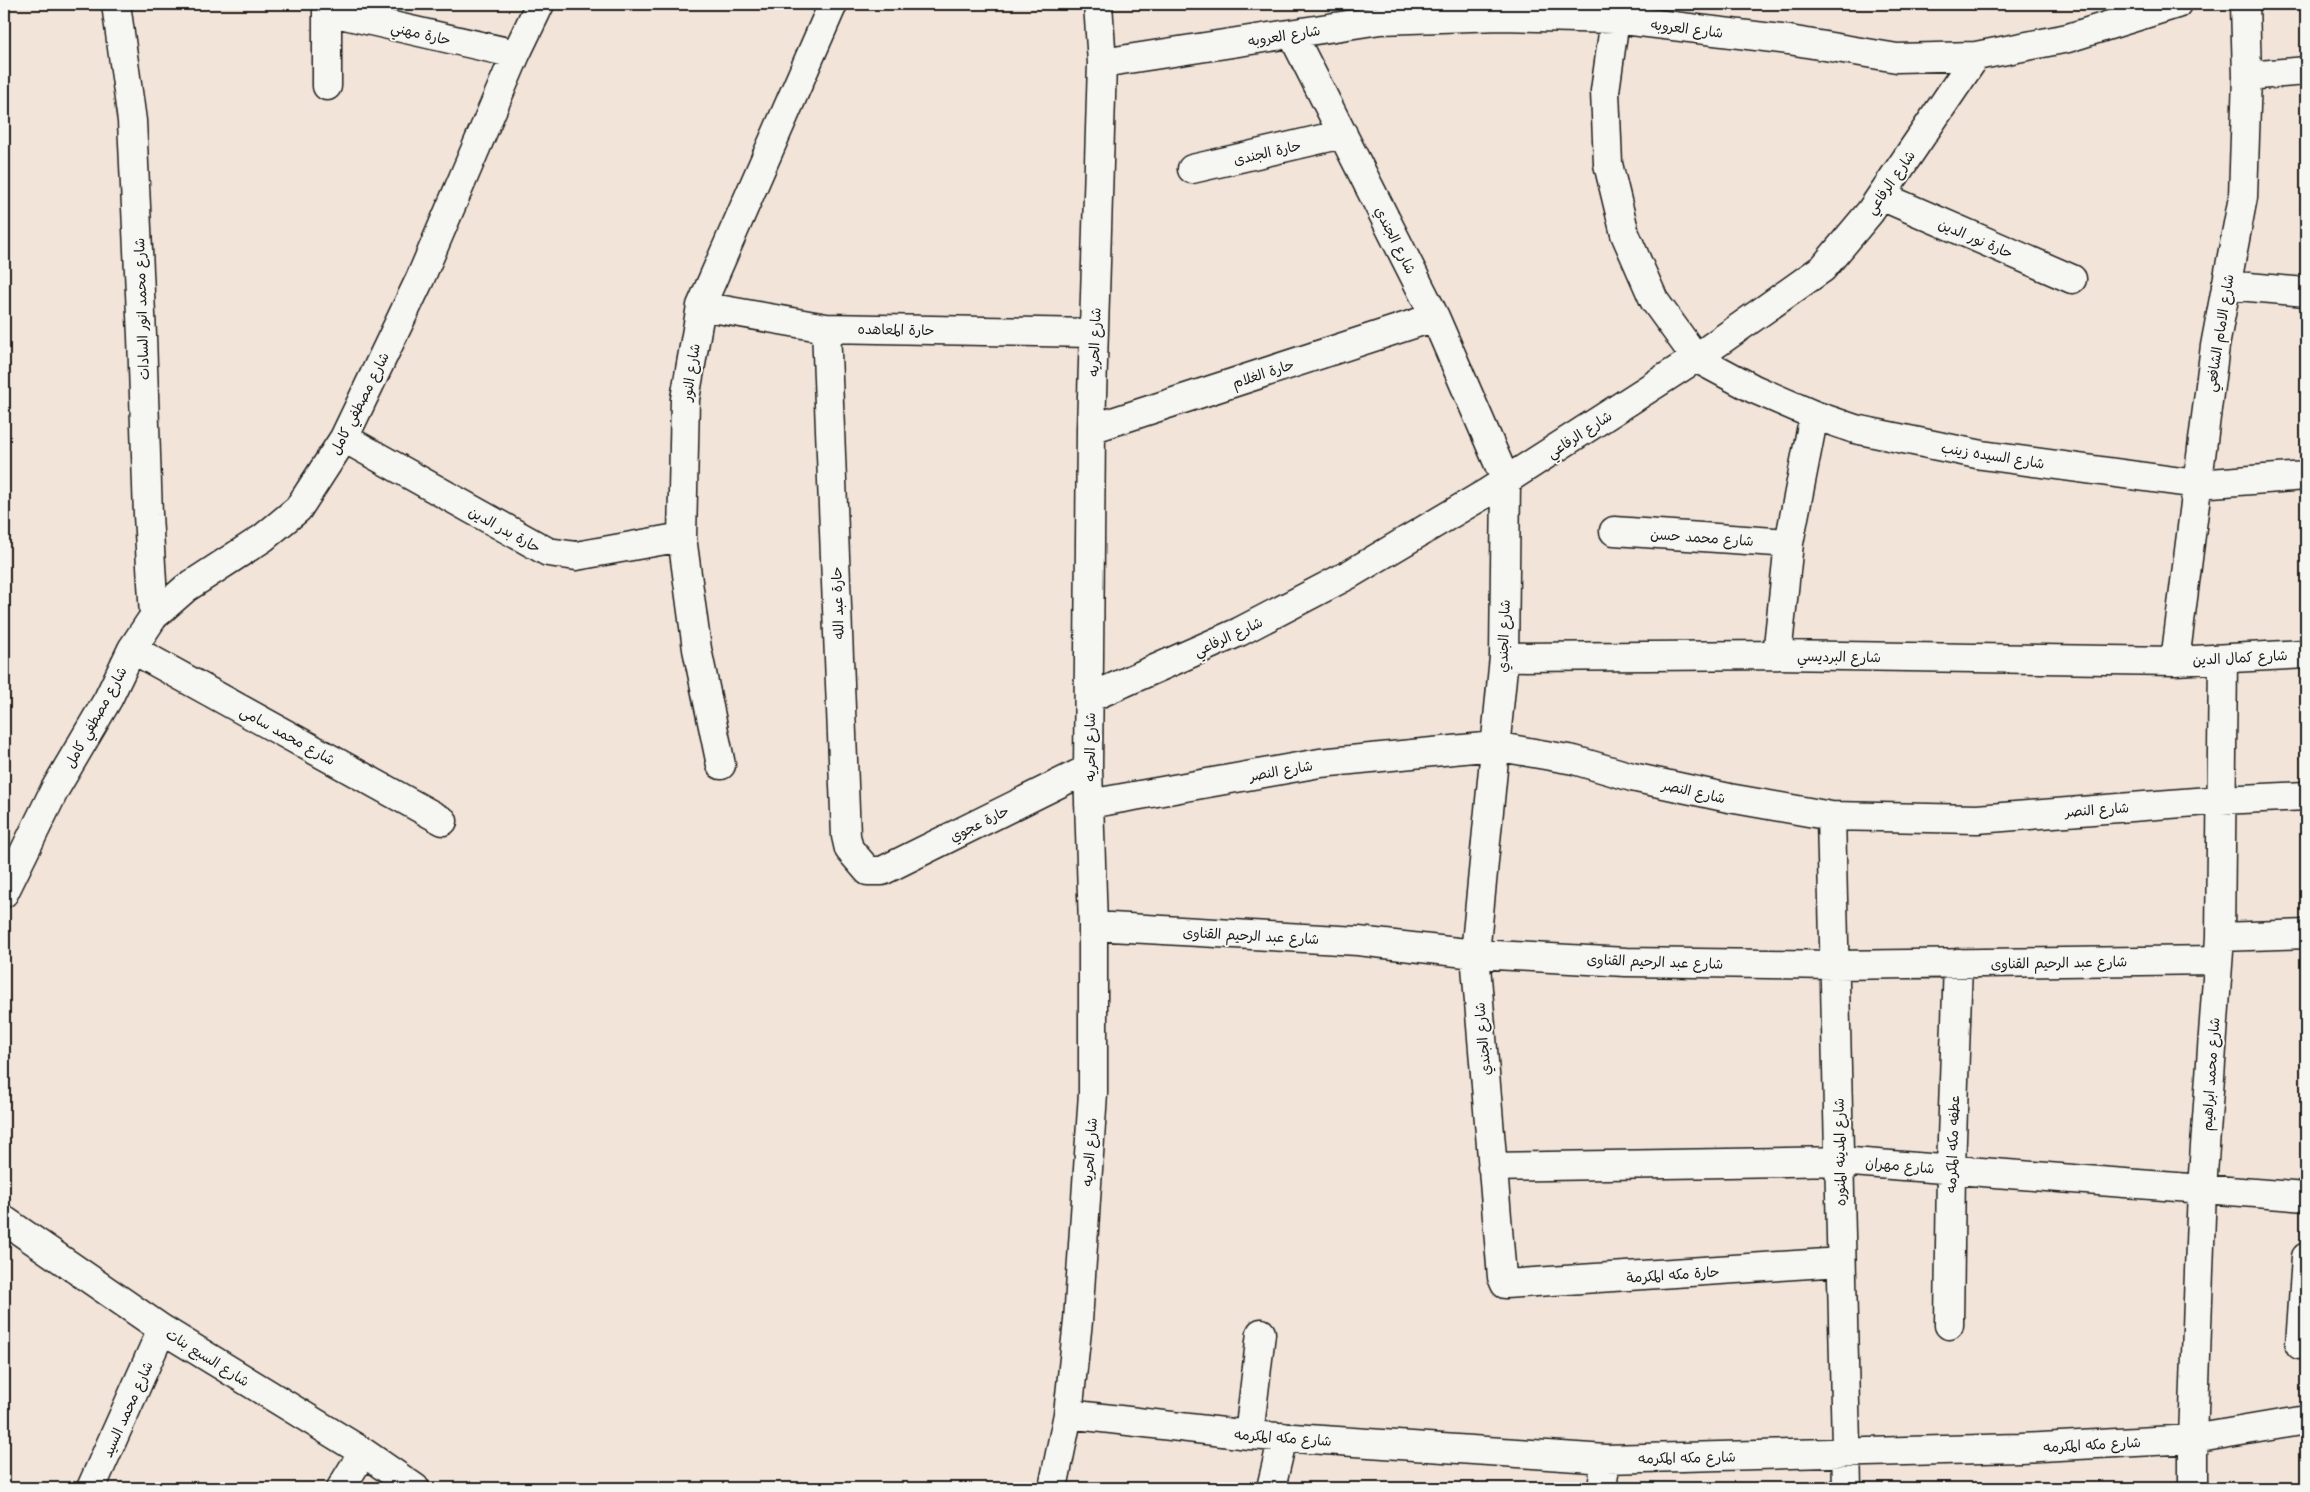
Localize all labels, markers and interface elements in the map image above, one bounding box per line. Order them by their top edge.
street label: شارع العروبه [1650,13,1724,43]
street label: حارة مهني [388,16,453,53]
street label: شارع العروبه [1246,19,1322,51]
street label: حارة الجندى [1231,134,1303,170]
street label: شارع الرفاعي [1860,146,1922,220]
street label: شارع الجندي [1369,203,1422,278]
street label: حارة نور الدين [1935,213,2017,263]
street label: شارع محمد انور السادات [128,237,154,381]
street label: شارع الامام الشافعي [2199,273,2242,394]
street label: شارع الحريه [1082,307,1106,377]
street label: حارة المعاهده [857,318,935,340]
street label: شارع النور [675,342,705,403]
street label: شارع مصطفي كامل [324,348,397,459]
street label: حارة الغلام [1229,353,1297,394]
street label: شارع الرفاعي [1542,405,1617,466]
street label: شارع السيده زينب [1940,436,2046,474]
street label: حارة بدر الدين [465,500,545,558]
street label: شارع محمد حسن [1650,523,1754,551]
street label: حارة عبد الله [825,566,849,640]
street label: شارع الجندي [1491,599,1516,673]
street label: شارع الرفاعي [1190,611,1267,664]
street label: شارع كمال الدين [2192,644,2288,670]
street label: شارع البرديسي [1797,645,1881,670]
street label: شارع مصطفي كامل [58,663,134,773]
street label: شارع محمد سامى [237,700,339,770]
street label: شارع الحريه [1079,713,1100,781]
street label: شارع النصر [1247,754,1314,786]
street label: شارع النصر [1659,773,1728,808]
street label: شارع النصر [2063,796,2130,822]
street label: حارة عجوي [946,800,1013,847]
street label: شارع عبد الرحيم القناوى [1182,921,1320,950]
street label: شارع عبد الرحيم القناوى [1586,948,1724,975]
street label: شارع عبد الرحيم القناوى [1991,950,2128,975]
street label: شارع الجندي [1468,1001,1497,1076]
street label: شارع محمد ابراهيم [2196,1017,2225,1132]
street label: عطفه مكه المكرمه [1940,1095,1964,1193]
street label: شارع المدينه المنوره [1828,1098,1850,1206]
street label: شارع الحريه [1076,1117,1102,1187]
street label: شارع مهران [1865,1152,1935,1178]
street label: حارة مكه المكرمة [1626,1260,1720,1288]
street label: شارع السبع بنات [162,1323,254,1392]
street label: شارع محمد السيد [96,1358,158,1460]
street label: شارع مكه المكرمه [1234,1423,1332,1451]
street label: شارع مكه المكرمه [2043,1431,2141,1457]
street label: شارع مكه المكرمه [1638,1446,1736,1468]

